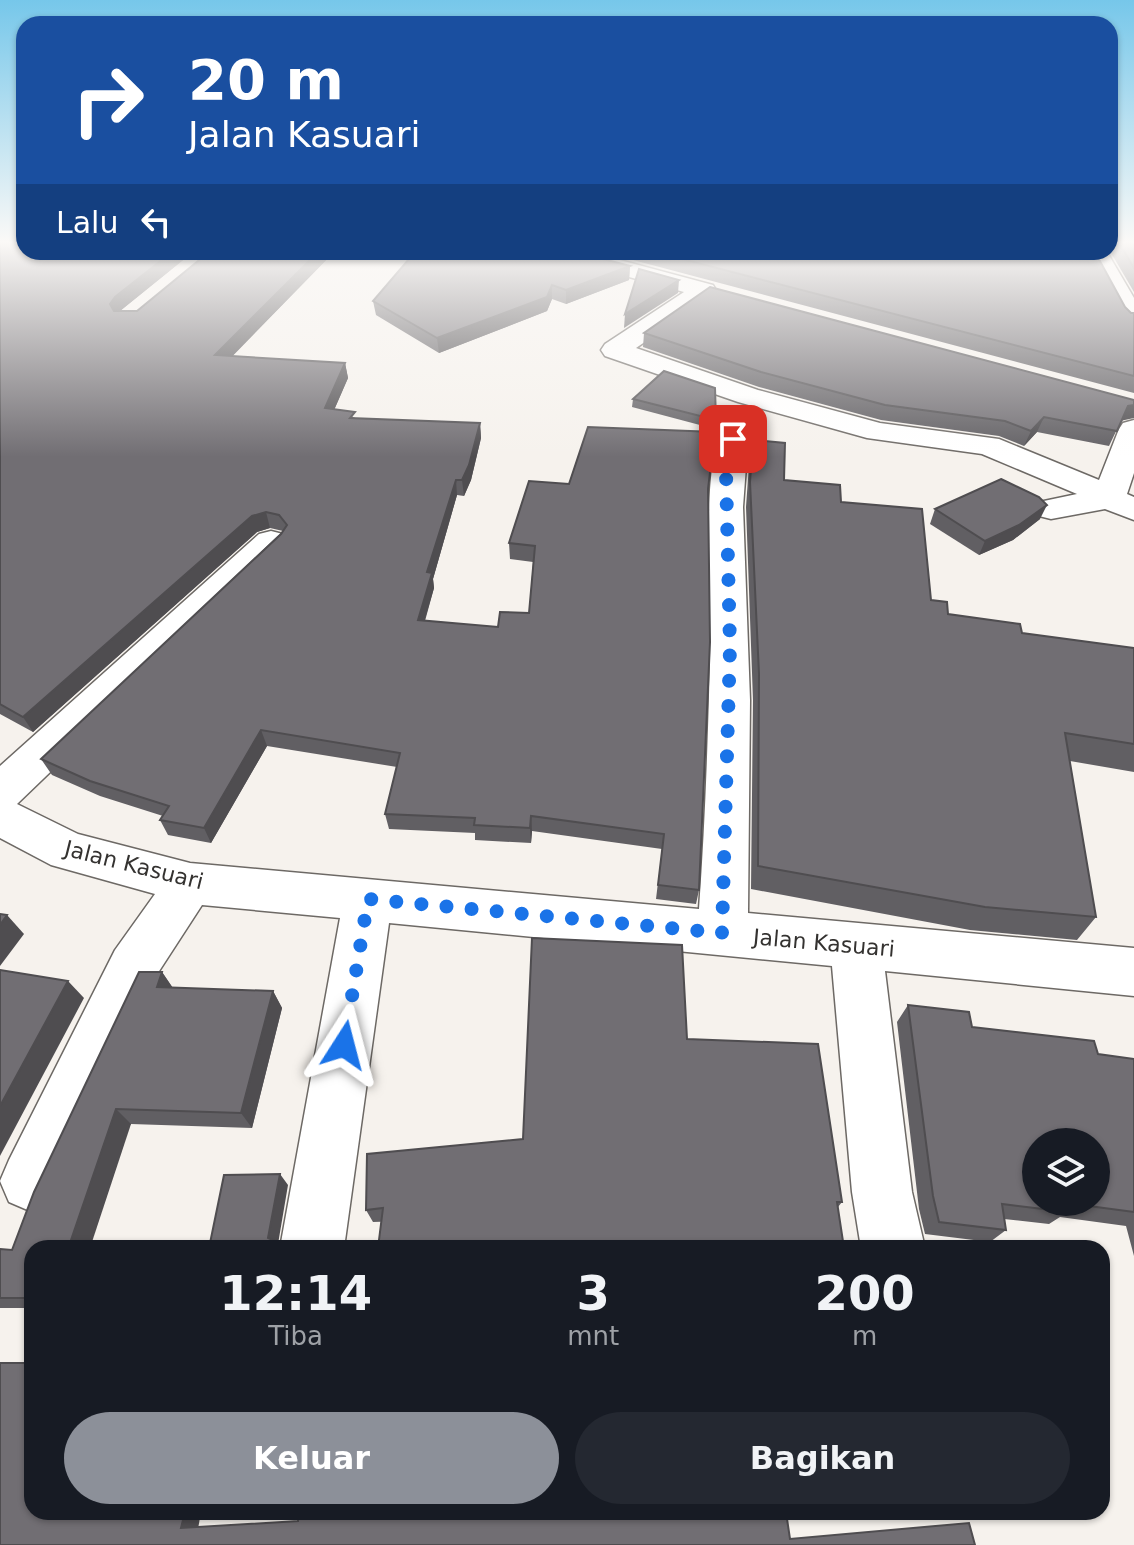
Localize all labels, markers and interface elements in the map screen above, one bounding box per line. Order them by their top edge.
text: 20 m [188,47,344,112]
icon: right [56,48,160,152]
text: Jalan Kasuari [188,114,420,155]
icon: left [134,200,178,244]
text: Lalu [56,205,118,240]
pin [699,405,767,473]
icon: arrive [711,417,755,461]
street label: Jalan Kasuari [60,835,206,894]
street label: Jalan Kasuari [750,924,896,962]
position arrow [302,1003,386,1087]
map controls [1022,1128,1110,1216]
button: layers [1022,1128,1110,1216]
text: 12:14 [219,1265,372,1321]
text: 3 [577,1265,610,1321]
text: 200 [815,1265,915,1321]
text: Tiba [268,1321,323,1351]
text: mnt [567,1321,619,1351]
text: m [852,1321,877,1351]
button: Keluar [64,1412,559,1504]
button: Bagikan [575,1412,1070,1504]

